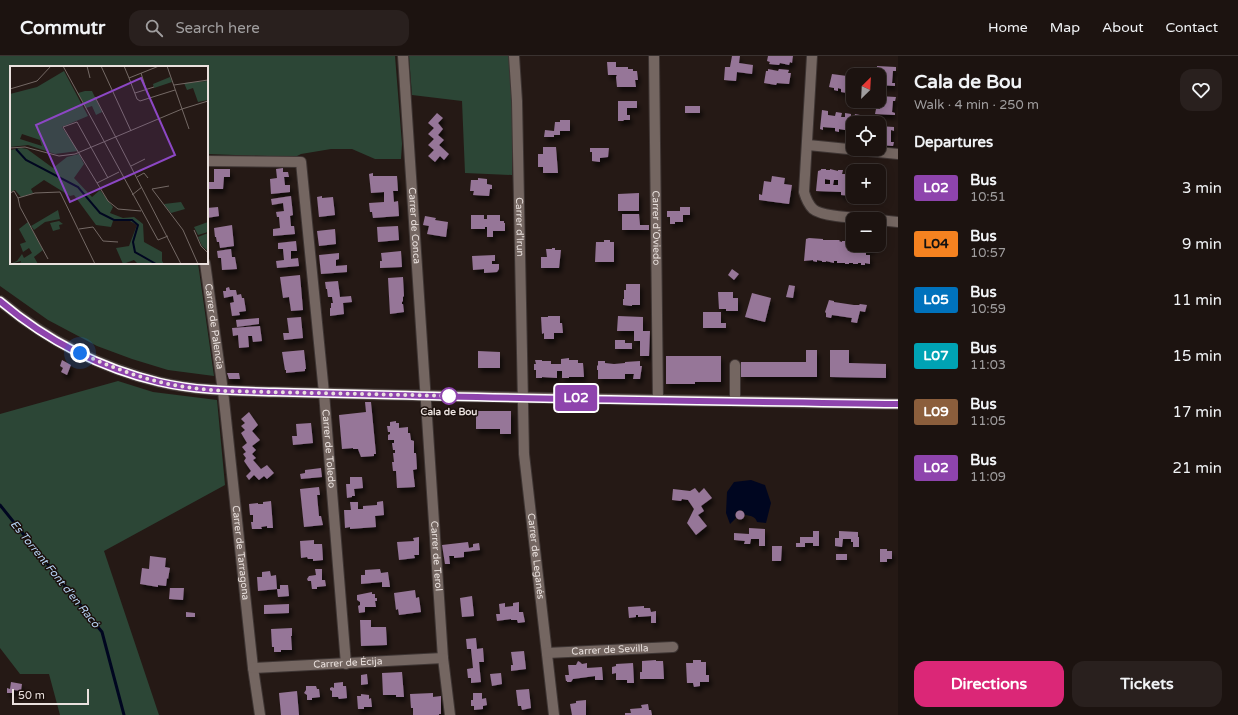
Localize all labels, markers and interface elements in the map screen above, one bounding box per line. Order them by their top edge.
search box [129,10,409,46]
text: Commutr [20,17,105,39]
icon: search [143,17,165,39]
text: Search here [175,19,260,37]
text: Home [988,19,1028,36]
text: Map [1050,19,1080,36]
text: About [1102,19,1144,36]
text: Contact [1166,19,1218,36]
inset map [10,66,208,264]
north arrow [846,68,886,108]
map controls [846,68,886,252]
button: heart [1180,69,1222,111]
text: Cala de Bou [914,71,1022,93]
text: Walk · 4 min · 250 m [914,97,1039,113]
button: locate [846,116,886,156]
text: Departures [914,133,993,151]
button: + [846,164,886,204]
text: Bus [970,171,997,189]
text: L02 [923,179,949,196]
text: 3 min [1182,179,1222,197]
street label: Carrer de Conca [406,187,423,264]
text: 10:51 [970,189,1006,205]
street label: Carrer d'Oviedo [650,191,662,265]
street label: Carrer d'Irun [513,197,526,257]
button: − [846,212,886,252]
text: Bus [970,227,997,245]
text: L04 [923,235,949,252]
text: 9 min [1182,235,1222,253]
text: 10:57 [970,245,1006,261]
street label: Carrer de Palencia [202,283,226,370]
text: Bus [970,283,997,301]
text: L05 [923,291,949,308]
text: 11 min [1173,291,1222,309]
text: 10:59 [970,301,1006,317]
text: Bus [970,339,997,357]
your location [70,343,90,363]
text: L07 [923,347,949,364]
text: 15 min [1173,347,1222,365]
text: 11:03 [970,357,1006,373]
line badge: L02 [553,385,599,411]
marker: Cala de Bou [440,387,458,405]
text: L02 [563,389,589,406]
text: Bus [970,395,997,413]
text: L09 [923,403,949,420]
text: 17 min [1173,403,1222,421]
place label: Cala de Bou [421,406,477,418]
street label: Carrer de Toledo [319,409,338,489]
text: 11:05 [970,413,1006,429]
text: Bus [970,451,997,469]
text: L02 [923,459,949,476]
text: 21 min [1173,459,1222,477]
text: 11:09 [970,469,1006,485]
street label: Carrer de Tarragona [229,505,252,601]
street label: Carrer de Leganés [525,512,547,600]
water label: Es Torrent Font d'en Racó [8,518,103,631]
street label: Carrer de Terol [428,520,445,591]
street label: Carrer de Sevilla [571,642,649,658]
street label: Carrer de Écija [313,655,383,671]
button: Directions [914,661,1064,707]
button: Tickets [1072,661,1222,707]
scale bar [12,687,89,706]
text: 50 m [18,689,45,702]

